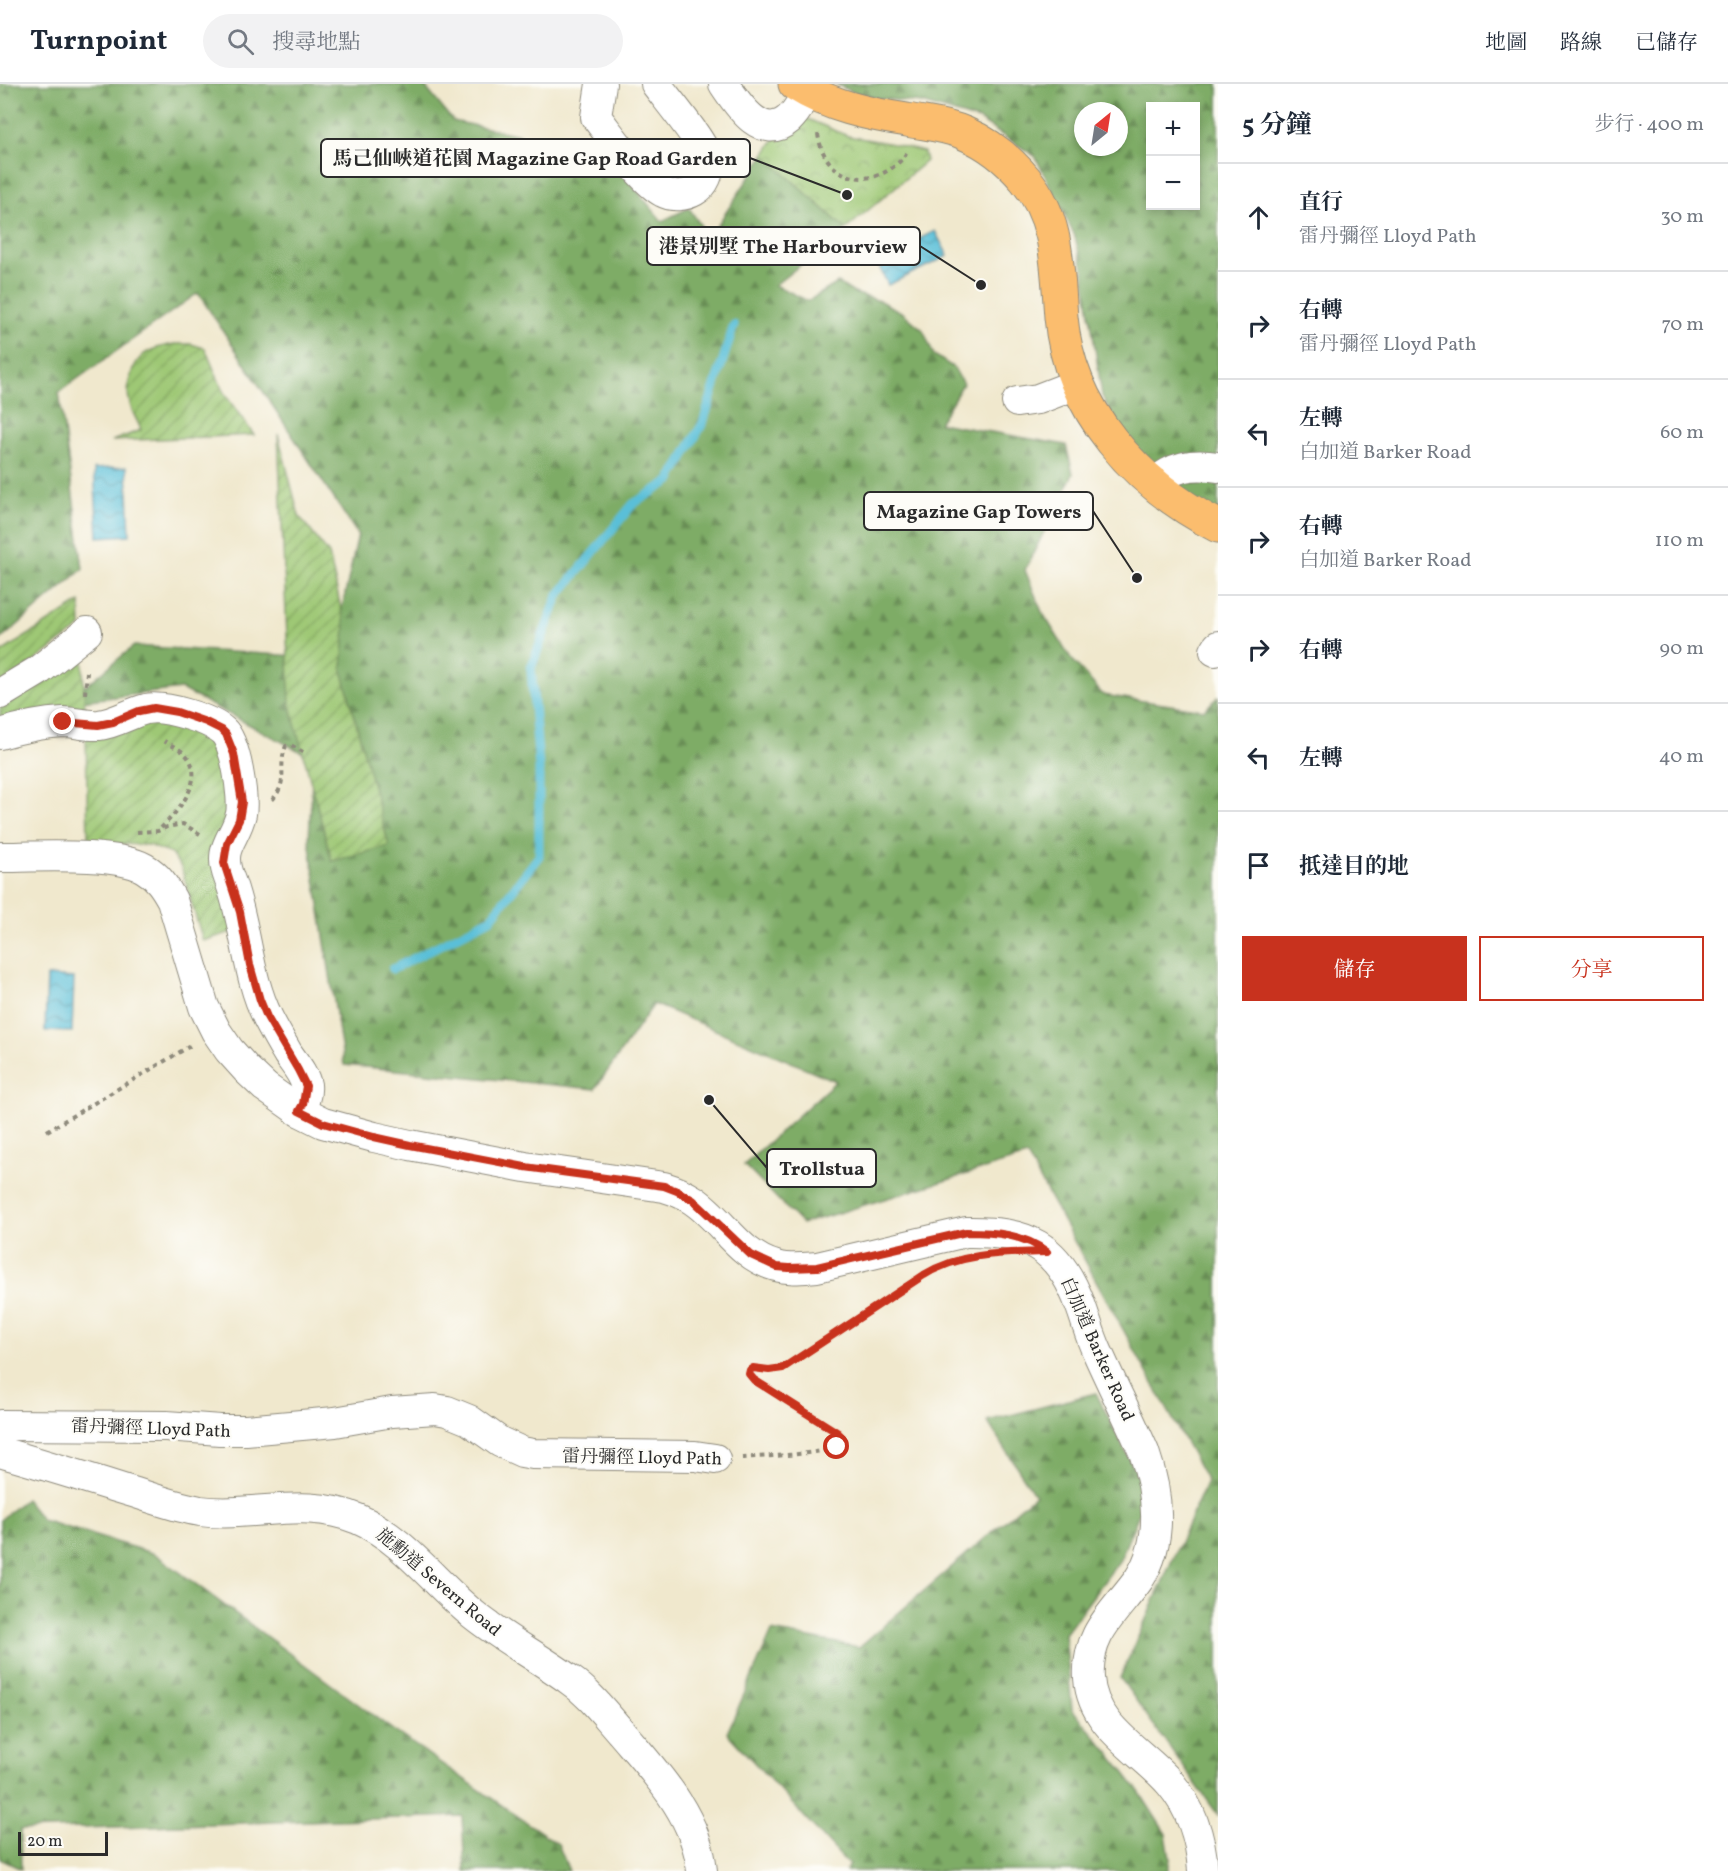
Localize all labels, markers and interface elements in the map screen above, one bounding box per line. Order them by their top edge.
search box [203,14,623,68]
text: Turnpoint [30,22,167,61]
icon: search [224,25,257,58]
text: 搜尋地點 [272,28,360,59]
text: 地圖 [1485,29,1527,58]
text: 路線 [1560,29,1602,58]
text: 已儲存 [1635,29,1698,58]
north arrow [1074,102,1128,156]
map controls [1146,102,1200,210]
button: + [1146,102,1200,156]
text: 5 分鐘 [1242,108,1312,144]
text: 步行 · 400 m [1594,111,1704,139]
callout: 馬己仙峽道花園 Magazine Gap Road Garden [321,139,750,177]
text: 馬己仙峽道花園 Magazine Gap Road Garden [333,146,737,174]
button: − [1146,156,1200,210]
text: 直行 [1299,188,1343,219]
icon: ahead [1242,201,1275,234]
text: 30 m [1660,203,1704,231]
text: 雷丹彌徑 Lloyd Path [1299,223,1477,251]
callout: 港景別墅 The Harbourview [647,227,920,265]
text: 港景別墅 The Harbourview [659,234,907,262]
text: 右轉 [1299,296,1343,327]
icon: right [1242,309,1275,342]
text: 70 m [1661,311,1704,339]
text: 雷丹彌徑 Lloyd Path [1299,331,1477,359]
text: 左轉 [1299,404,1343,435]
icon: left [1242,417,1275,450]
text: 60 m [1660,419,1704,447]
text: 白加道 Barker Road [1299,439,1471,467]
callout: Magazine Gap Towers [864,492,1093,530]
text: Magazine Gap Towers [877,499,1081,527]
text: 右轉 [1299,512,1343,543]
icon: right [1242,525,1275,558]
text: 110 m [1655,527,1704,555]
text: 白加道 Barker Road [1299,547,1471,575]
icon: right [1242,633,1275,666]
text: 90 m [1660,635,1704,663]
text: 右轉 [1299,636,1343,667]
route end [49,708,75,734]
icon: left [1242,741,1275,774]
text: 40 m [1659,743,1704,771]
text: 左轉 [1299,744,1343,775]
icon: arrive [1242,849,1275,882]
text: 抵達目的地 [1299,852,1409,883]
button: 儲存 [1242,936,1467,1001]
button: 分享 [1479,936,1704,1001]
callout: Trollstua [767,1149,876,1187]
text: Trollstua [779,1156,865,1184]
street label: 白加道 Barker Road [1054,1274,1140,1426]
street label: 雷丹彌徑 Lloyd Path [71,1414,232,1445]
route start [823,1433,849,1459]
street label: 雷丹彌徑 Lloyd Path [562,1445,722,1472]
street label: 施勳道 Severn Road [370,1523,506,1643]
scale bar [18,1829,108,1856]
text: 20 m [27,1831,62,1853]

